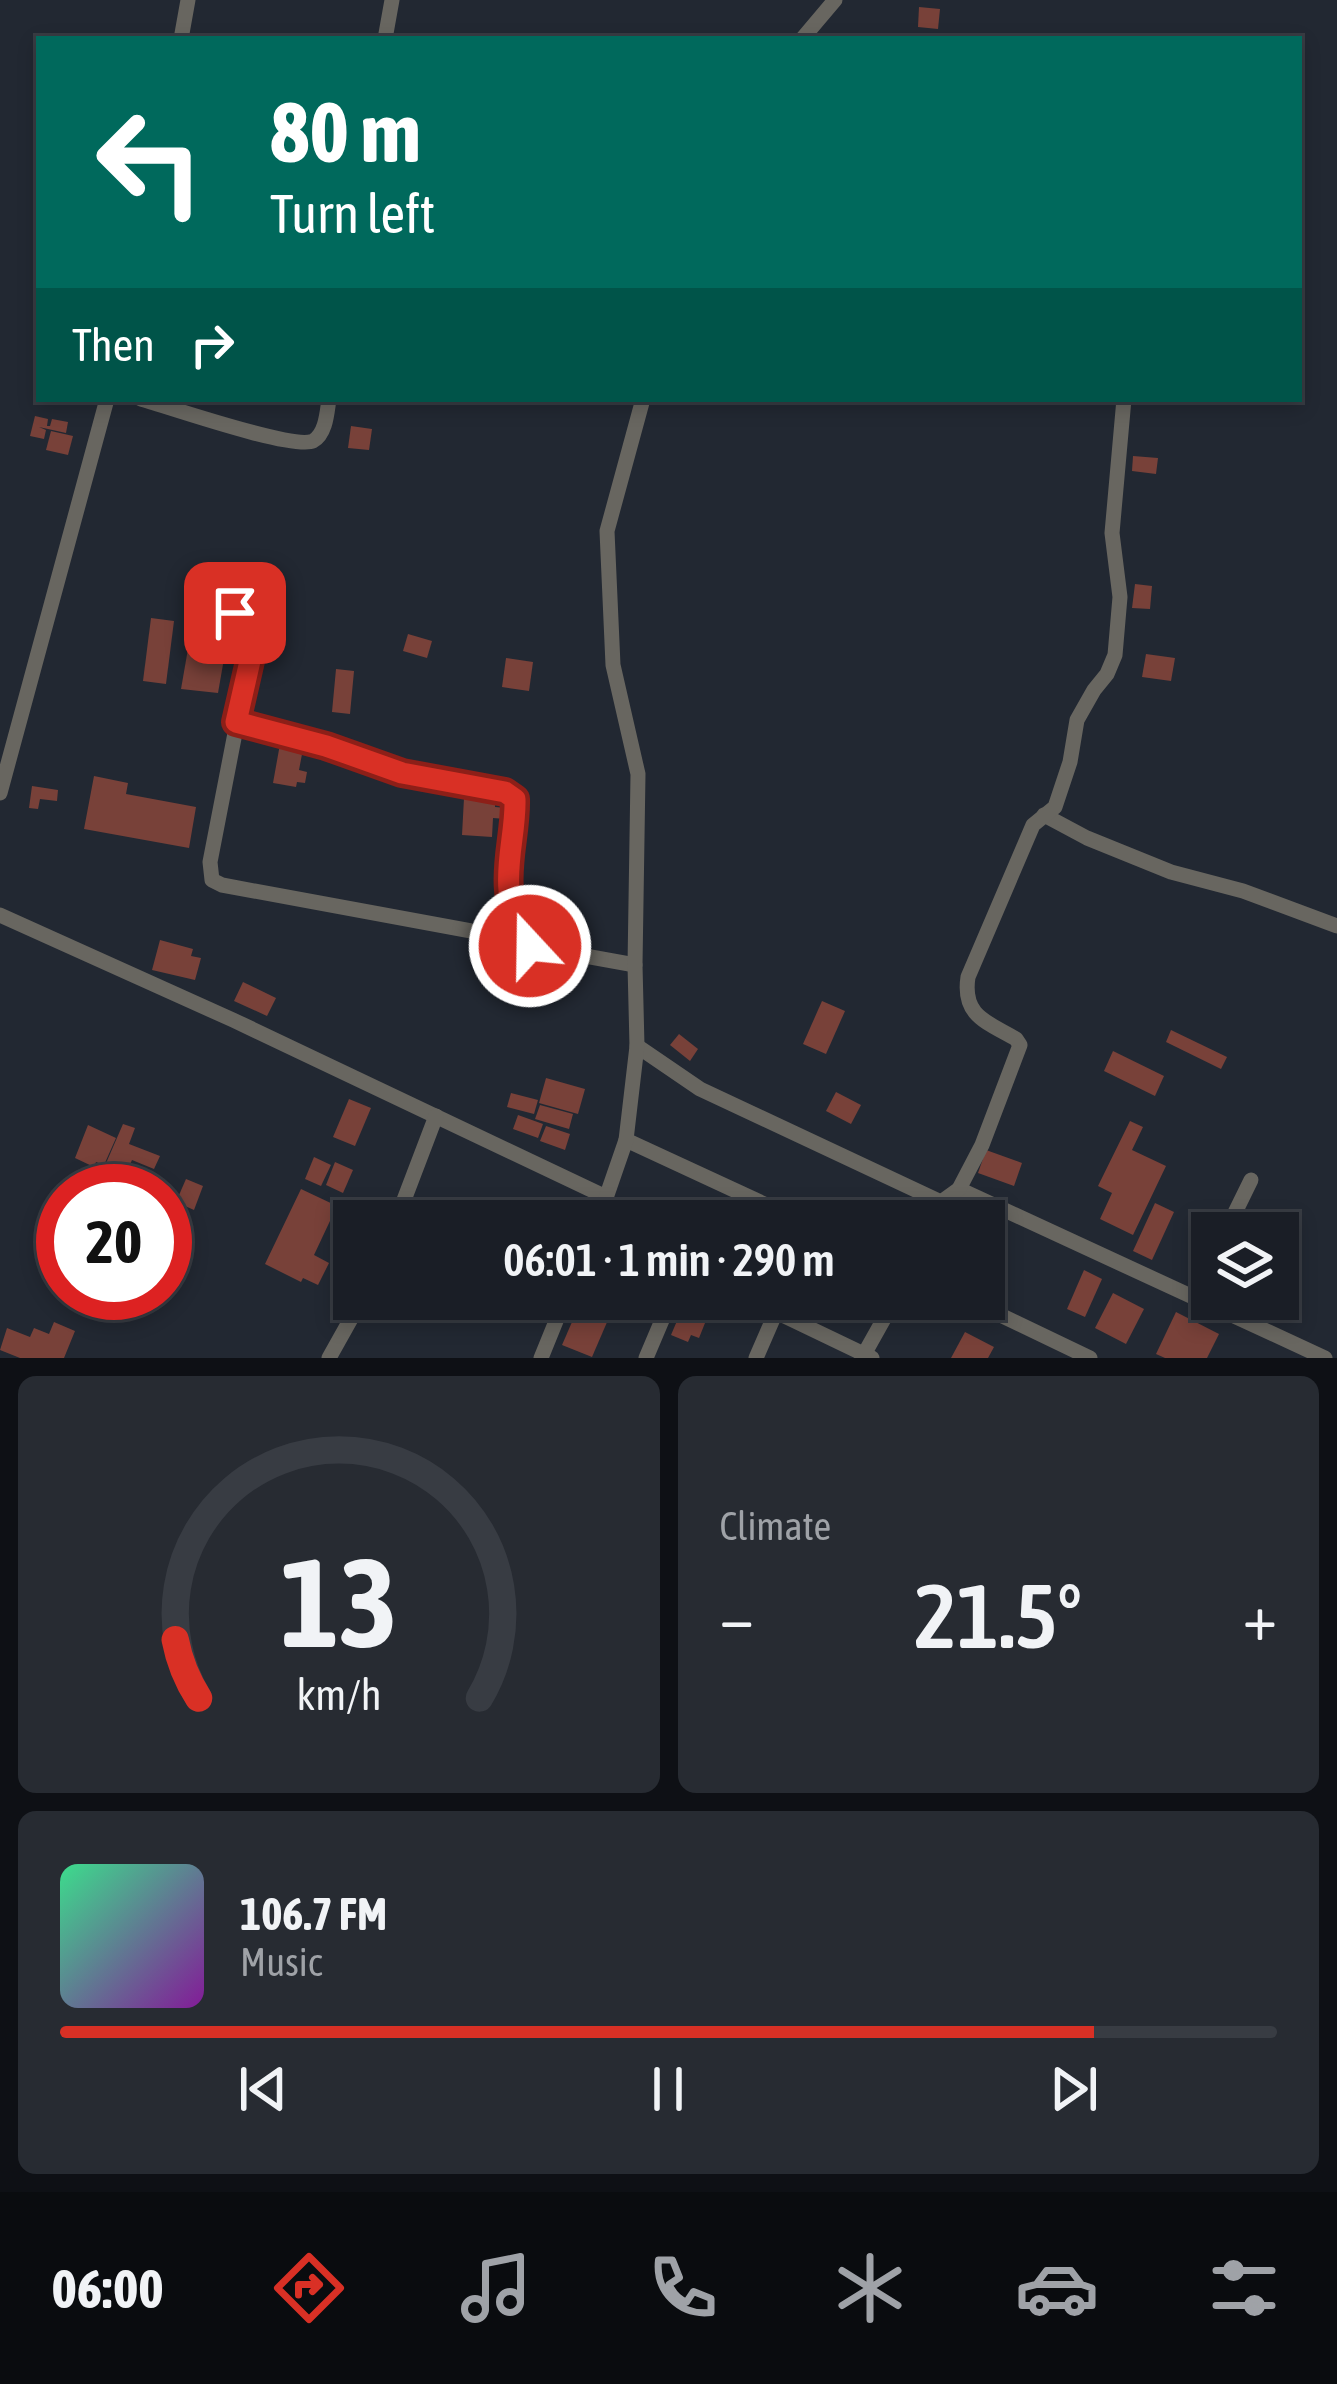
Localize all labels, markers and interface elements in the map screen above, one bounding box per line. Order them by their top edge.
icon: left [72,84,228,240]
text: 80 m [270,84,421,180]
text: Turn left [270,183,435,244]
icon: right [179,312,245,378]
text: Then [72,319,155,371]
pin [184,562,286,664]
icon: arrive [202,580,268,646]
position arrow [467,883,593,1009]
speed limit sign: 20 [36,1164,192,1320]
map controls [1191,1212,1299,1320]
button: layers [1191,1212,1299,1320]
text: 06:01 · 1 min · 290 m [503,1234,835,1286]
text: Climate [720,1504,831,1548]
text: 13 [280,1530,397,1673]
text: 21.5° [914,1564,1082,1667]
text: − [720,1578,754,1654]
text: + [1243,1578,1277,1654]
text: km/h [296,1669,381,1718]
text: 106.7 FM [240,1888,387,1940]
text: Music [240,1940,322,1984]
icon: previous [230,2056,296,2122]
icon: pause [635,2056,701,2122]
icon: next [1041,2056,1107,2122]
icon: directions [267,2246,351,2330]
icon: music [454,2246,538,2330]
icon: phone [641,2246,725,2330]
icon: climate [828,2246,912,2330]
icon: car [1015,2246,1099,2330]
icon: filters [1202,2246,1286,2330]
text: 06:00 [51,2258,164,2319]

